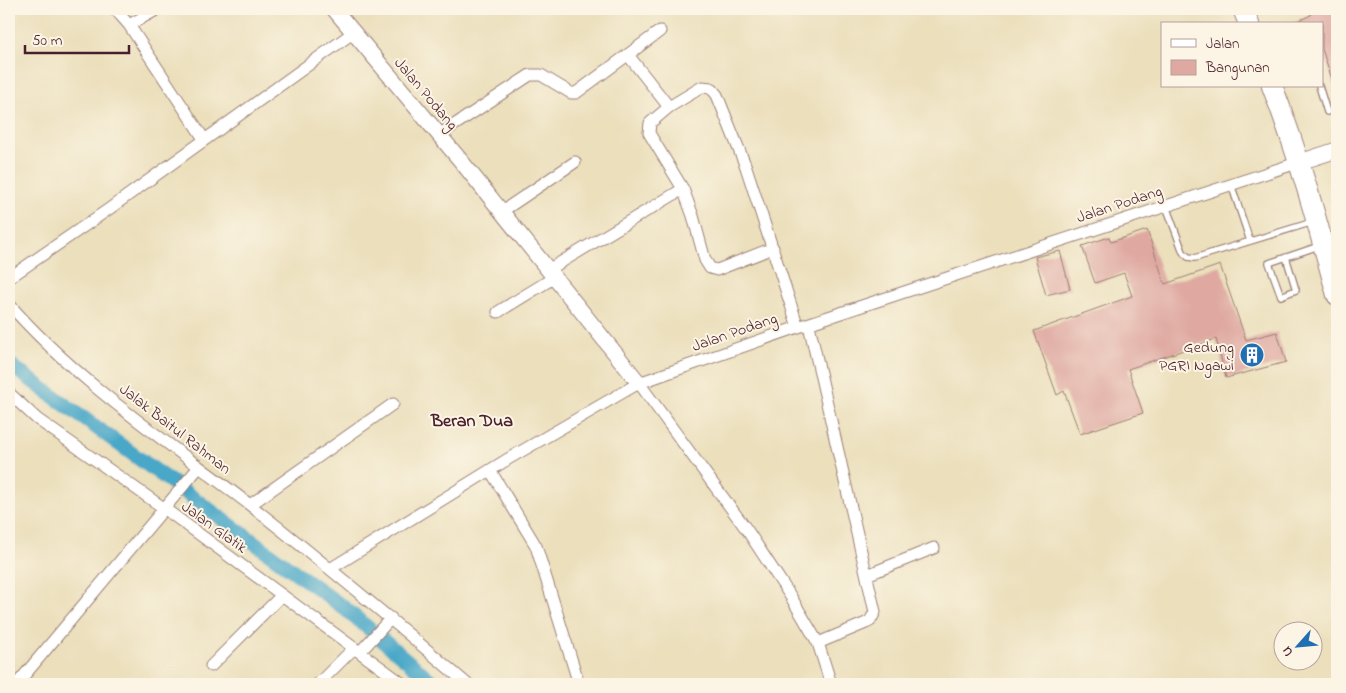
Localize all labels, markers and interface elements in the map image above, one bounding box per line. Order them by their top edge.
scale bar [25,22,129,54]
legend [1161,22,1324,88]
text: 50 m [32,30,63,52]
text: Jalan [1206,33,1239,55]
street label: Jalan Podang [388,52,463,136]
text: Bangunan [1205,57,1270,80]
street label: Jalan Podang [1074,180,1166,230]
street label: Jalan Podang [689,307,781,359]
place label: Gedung PGRI Ngawi [1159,336,1234,378]
building icon: Gedung PGRI Ngawi [1239,342,1265,368]
street label: Jalak Baitul Rahman [114,378,236,481]
district label: Beran Dua [430,409,513,435]
street label: Jalan Glatik [176,495,253,560]
north arrow [1274,620,1324,670]
text: U [1276,642,1299,660]

